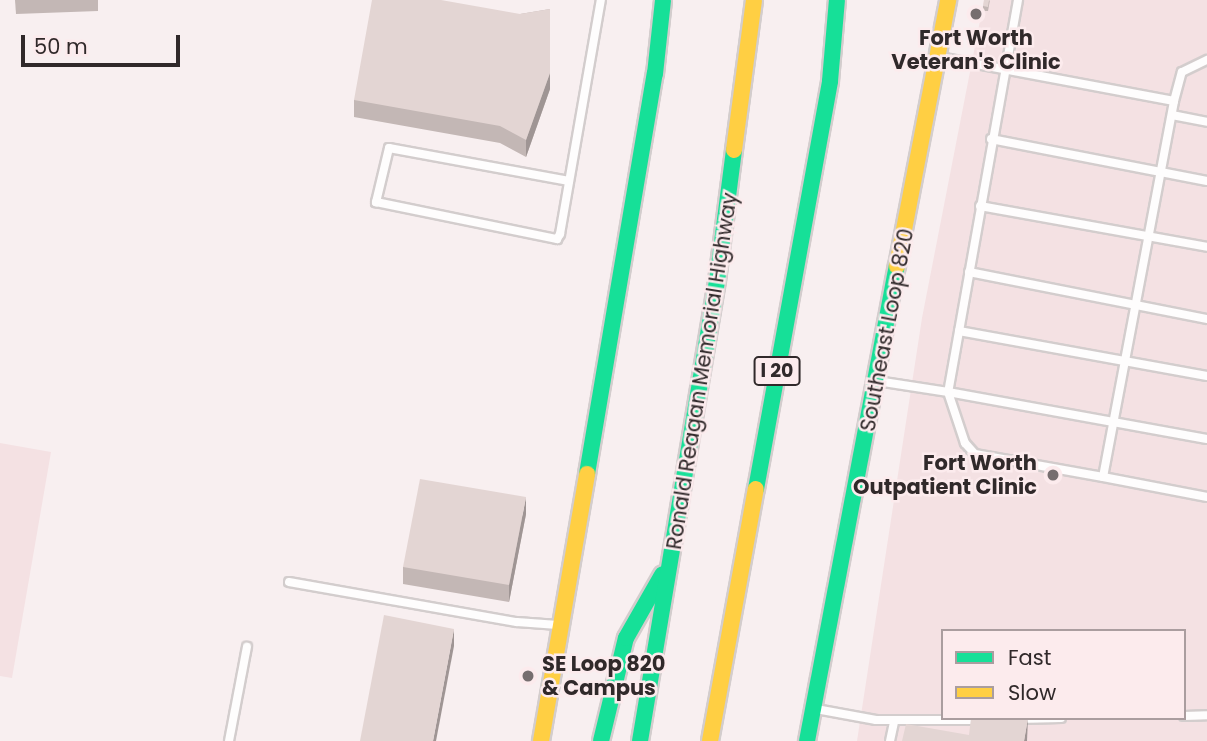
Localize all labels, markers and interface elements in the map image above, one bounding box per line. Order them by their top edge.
marker: Fort Worth Veteran's Clinic [968,6,984,22]
scale bar [24,21,184,65]
place label: Fort Worth Veteran's Clinic [891,25,1061,75]
text: 50 m [34,32,88,61]
street label: Ronald Reagan Memorial Highway [661,191,743,551]
street label: Southeast Loop 820 [855,226,919,434]
road number: I 20 [752,356,802,386]
place label: Fort Worth Outpatient Clinic [853,450,1037,500]
marker: Fort Worth Outpatient Clinic [1043,465,1063,485]
legend [941,629,1186,720]
text: Fast [1008,643,1051,672]
place label: SE Loop 820 & Campus [542,651,666,701]
marker: SE Loop 820 & Campus [520,668,536,684]
text: Slow [1008,678,1056,707]

